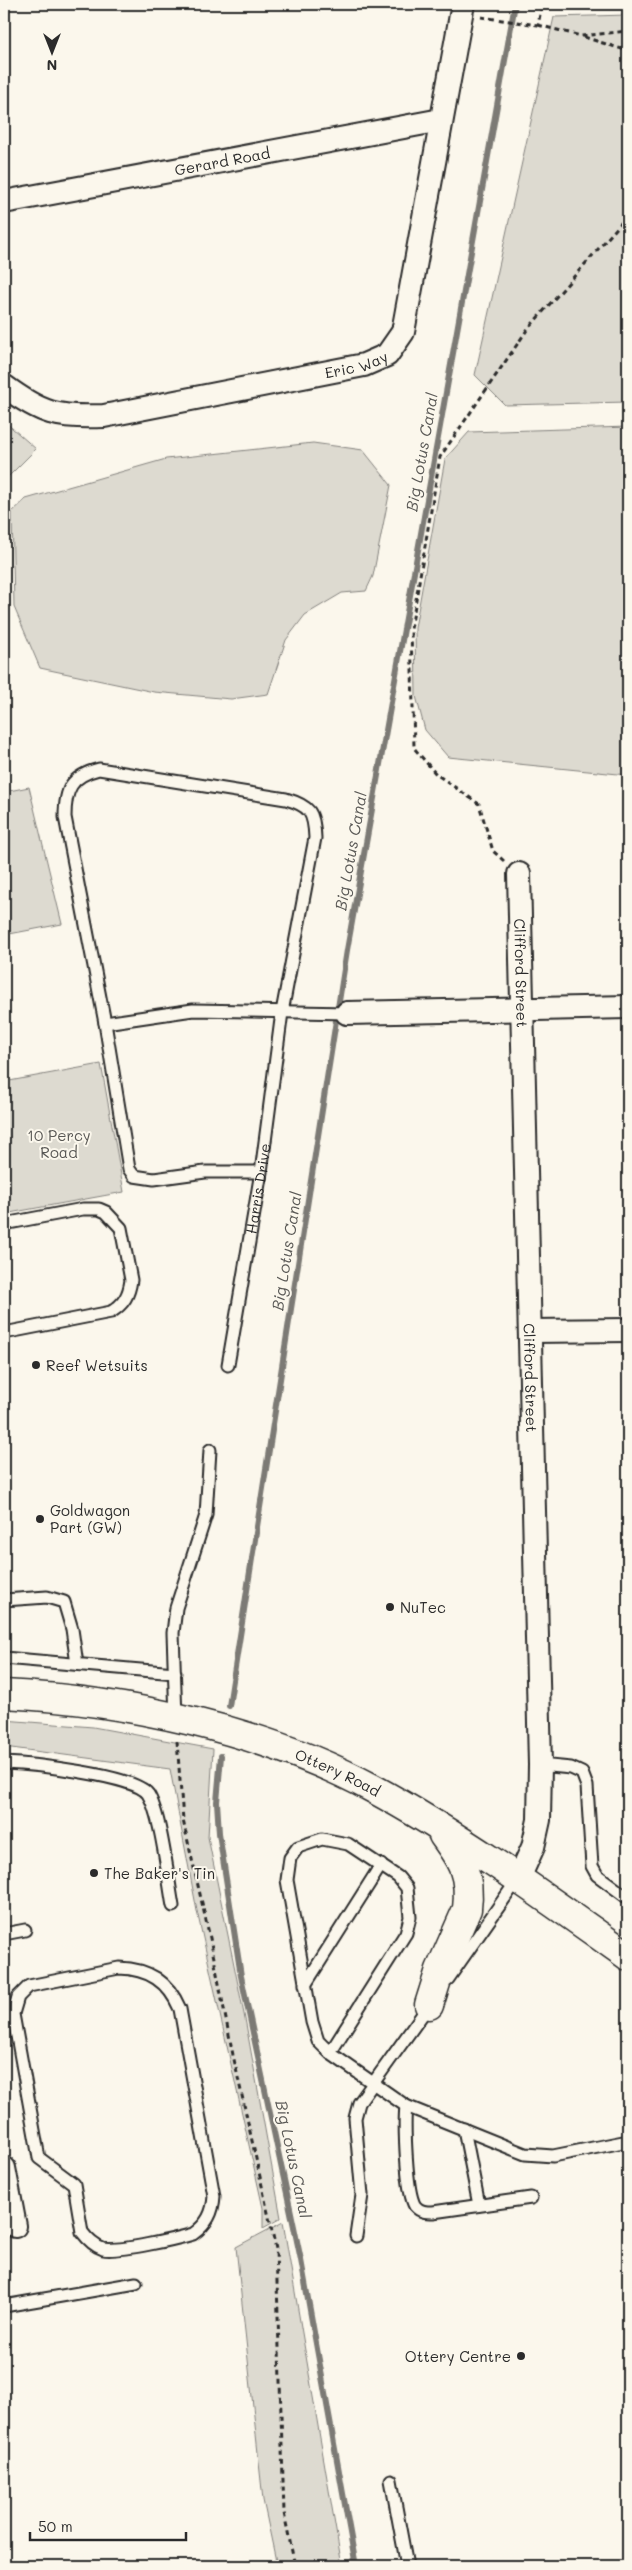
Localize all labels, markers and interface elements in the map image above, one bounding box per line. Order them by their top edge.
north arrow [28,28,78,78]
text: N [47,56,57,75]
street label: Gerard Road [173,142,271,180]
street label: Eric Way [323,346,391,382]
water label: Big Lotus Canal [400,391,442,513]
water label: Big Lotus Canal [329,790,371,912]
street label: Clifford Street [510,918,533,1028]
park label: 10 Percy Road [27,1125,91,1162]
street label: Harris Drive [241,1142,275,1235]
water label: Big Lotus Canal [266,1190,306,1312]
street label: Clifford Street [520,1323,542,1433]
place label: Reef Wetsuits [46,1355,148,1375]
marker: Reef Wetsuits [30,1359,42,1371]
place label: Goldwagon Part (GW) [50,1500,130,1537]
marker: Goldwagon Part (GW) [34,1513,46,1525]
place label: NuTec [400,1597,446,1617]
marker: NuTec [384,1601,396,1613]
street label: Ottery Road [292,1744,384,1801]
place label: The Baker's Tin [104,1863,215,1883]
marker: The Baker's Tin [88,1867,100,1879]
water label: Big Lotus Canal [271,2098,317,2220]
place label: Ottery Centre [405,2346,511,2366]
marker: Ottery Centre [515,2350,527,2362]
scale bar [30,2510,186,2542]
text: 50 m [38,2516,73,2536]

